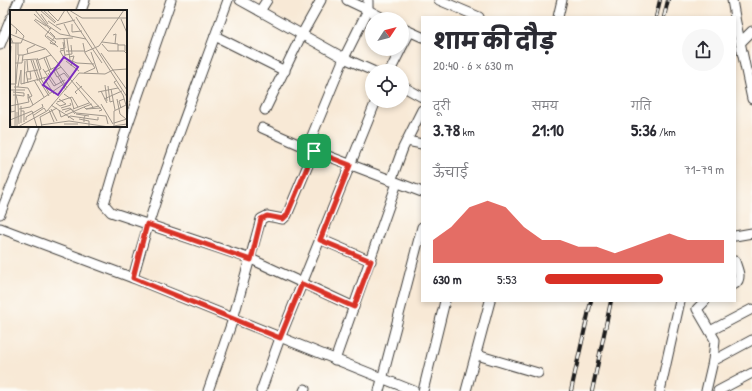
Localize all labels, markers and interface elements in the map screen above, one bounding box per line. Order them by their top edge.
inset map [10,10,127,127]
north arrow [365,12,409,56]
map controls [365,12,409,108]
text: शाम की दौड़ [433,26,555,56]
button: share [682,29,724,71]
text: 20:40 · 6 × 630 m [433,56,513,74]
button: locate [365,64,409,108]
text: दूरी [433,99,450,113]
text: समय [532,99,558,113]
text: गति [631,99,651,113]
text: 3.78 [433,118,460,141]
text: 21:10 [532,118,564,141]
text: 5:36 [631,118,657,141]
text: km [460,125,475,139]
text: /km [657,125,676,139]
pin [297,134,331,168]
icon: arrive [303,140,325,162]
text: 71–79 m [684,160,724,178]
text: ऊँचाई [433,163,468,181]
text: 630 m [433,270,462,288]
text: 5:53 [497,270,517,288]

